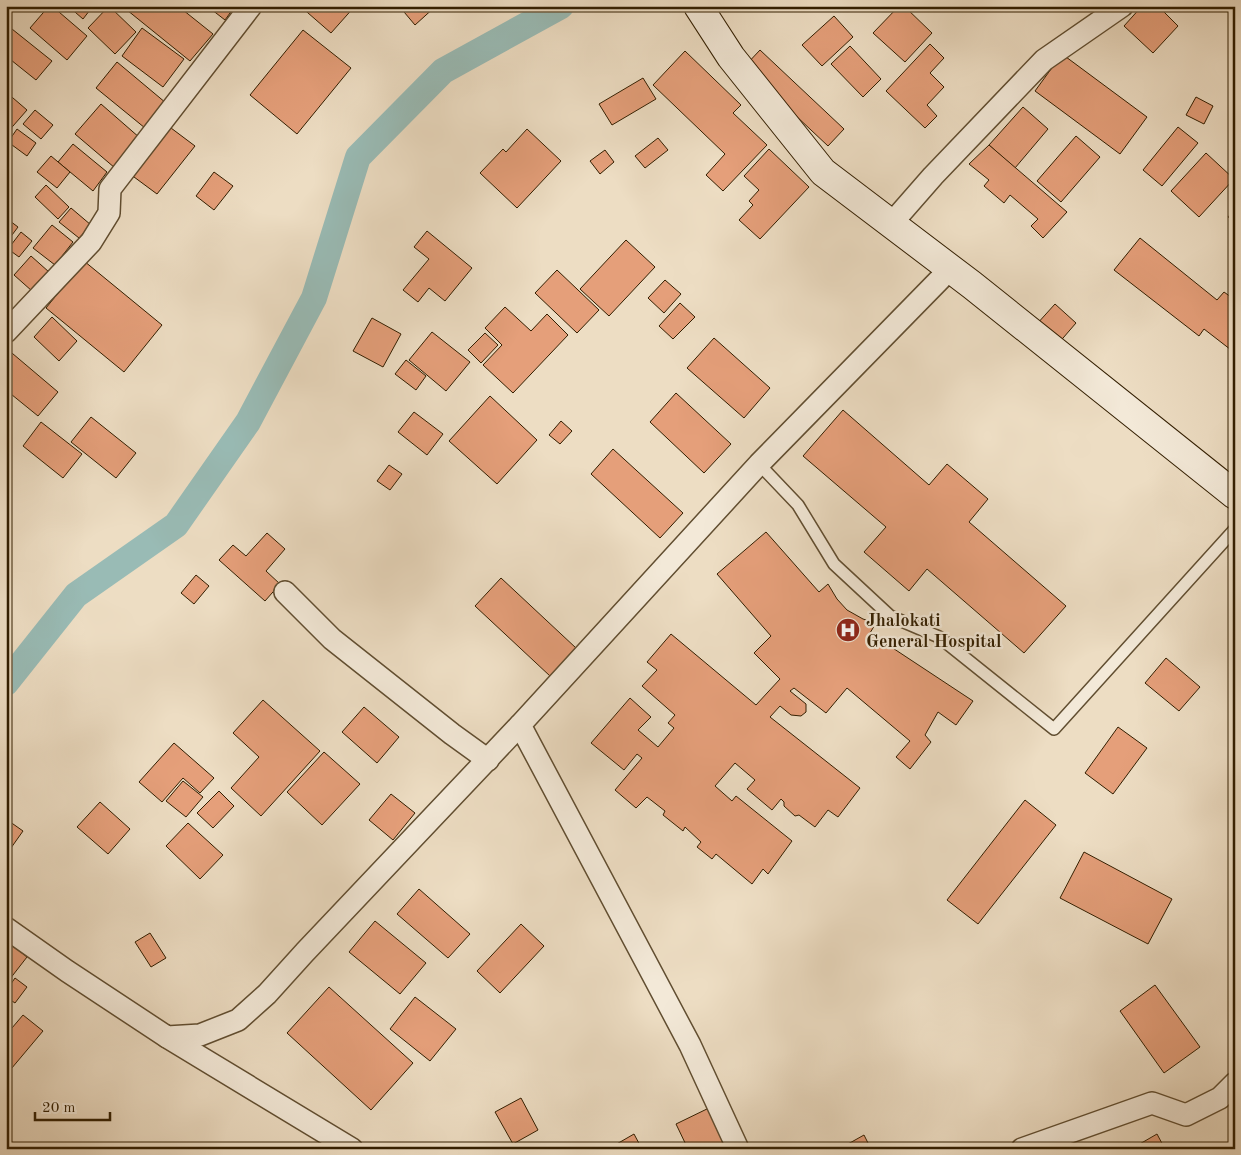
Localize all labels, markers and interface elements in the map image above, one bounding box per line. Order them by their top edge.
place label: Jhalokati General Hospital [866,612,1002,651]
hospital icon: Jhalokati General Hospital [835,617,861,643]
scale bar [35,1090,110,1122]
text: 20 m [42,1101,76,1116]

